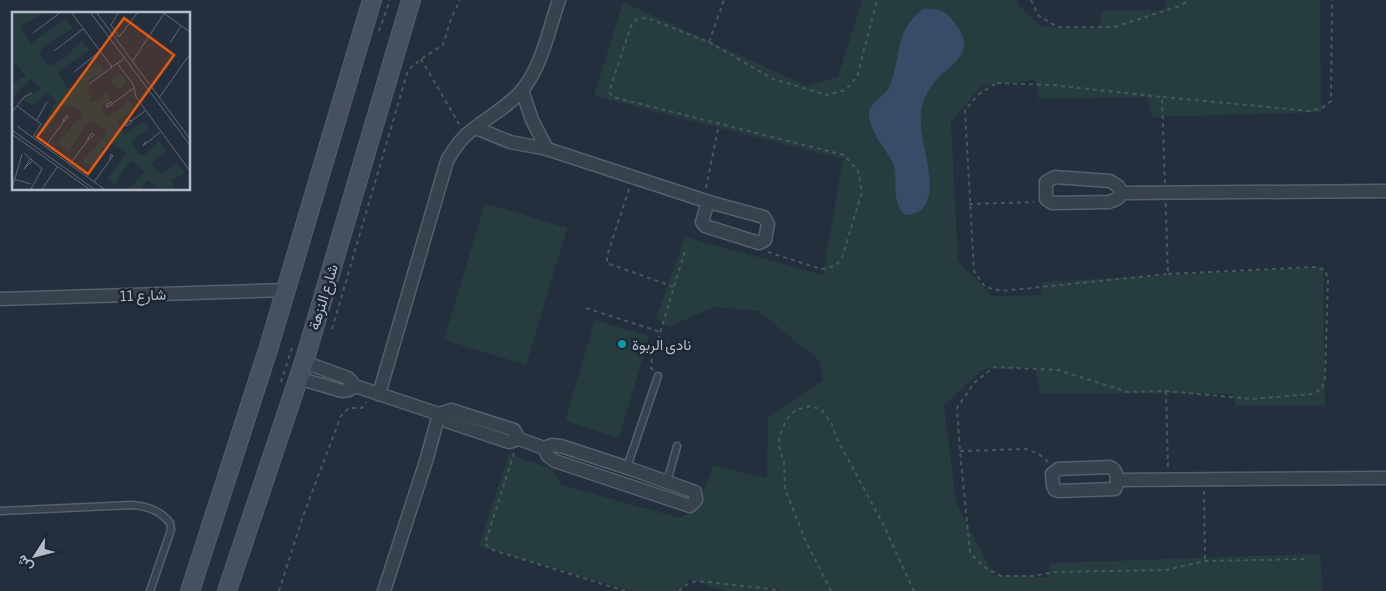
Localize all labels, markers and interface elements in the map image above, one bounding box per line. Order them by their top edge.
inset map [12,12,190,190]
street label: شارع النزهة [305,262,344,333]
street label: شارع 11 [120,286,167,307]
place label: نادى الربوة [632,336,691,355]
marker: نادى الربوة [616,338,628,350]
north arrow [10,531,60,581]
text: ش [13,551,37,575]

